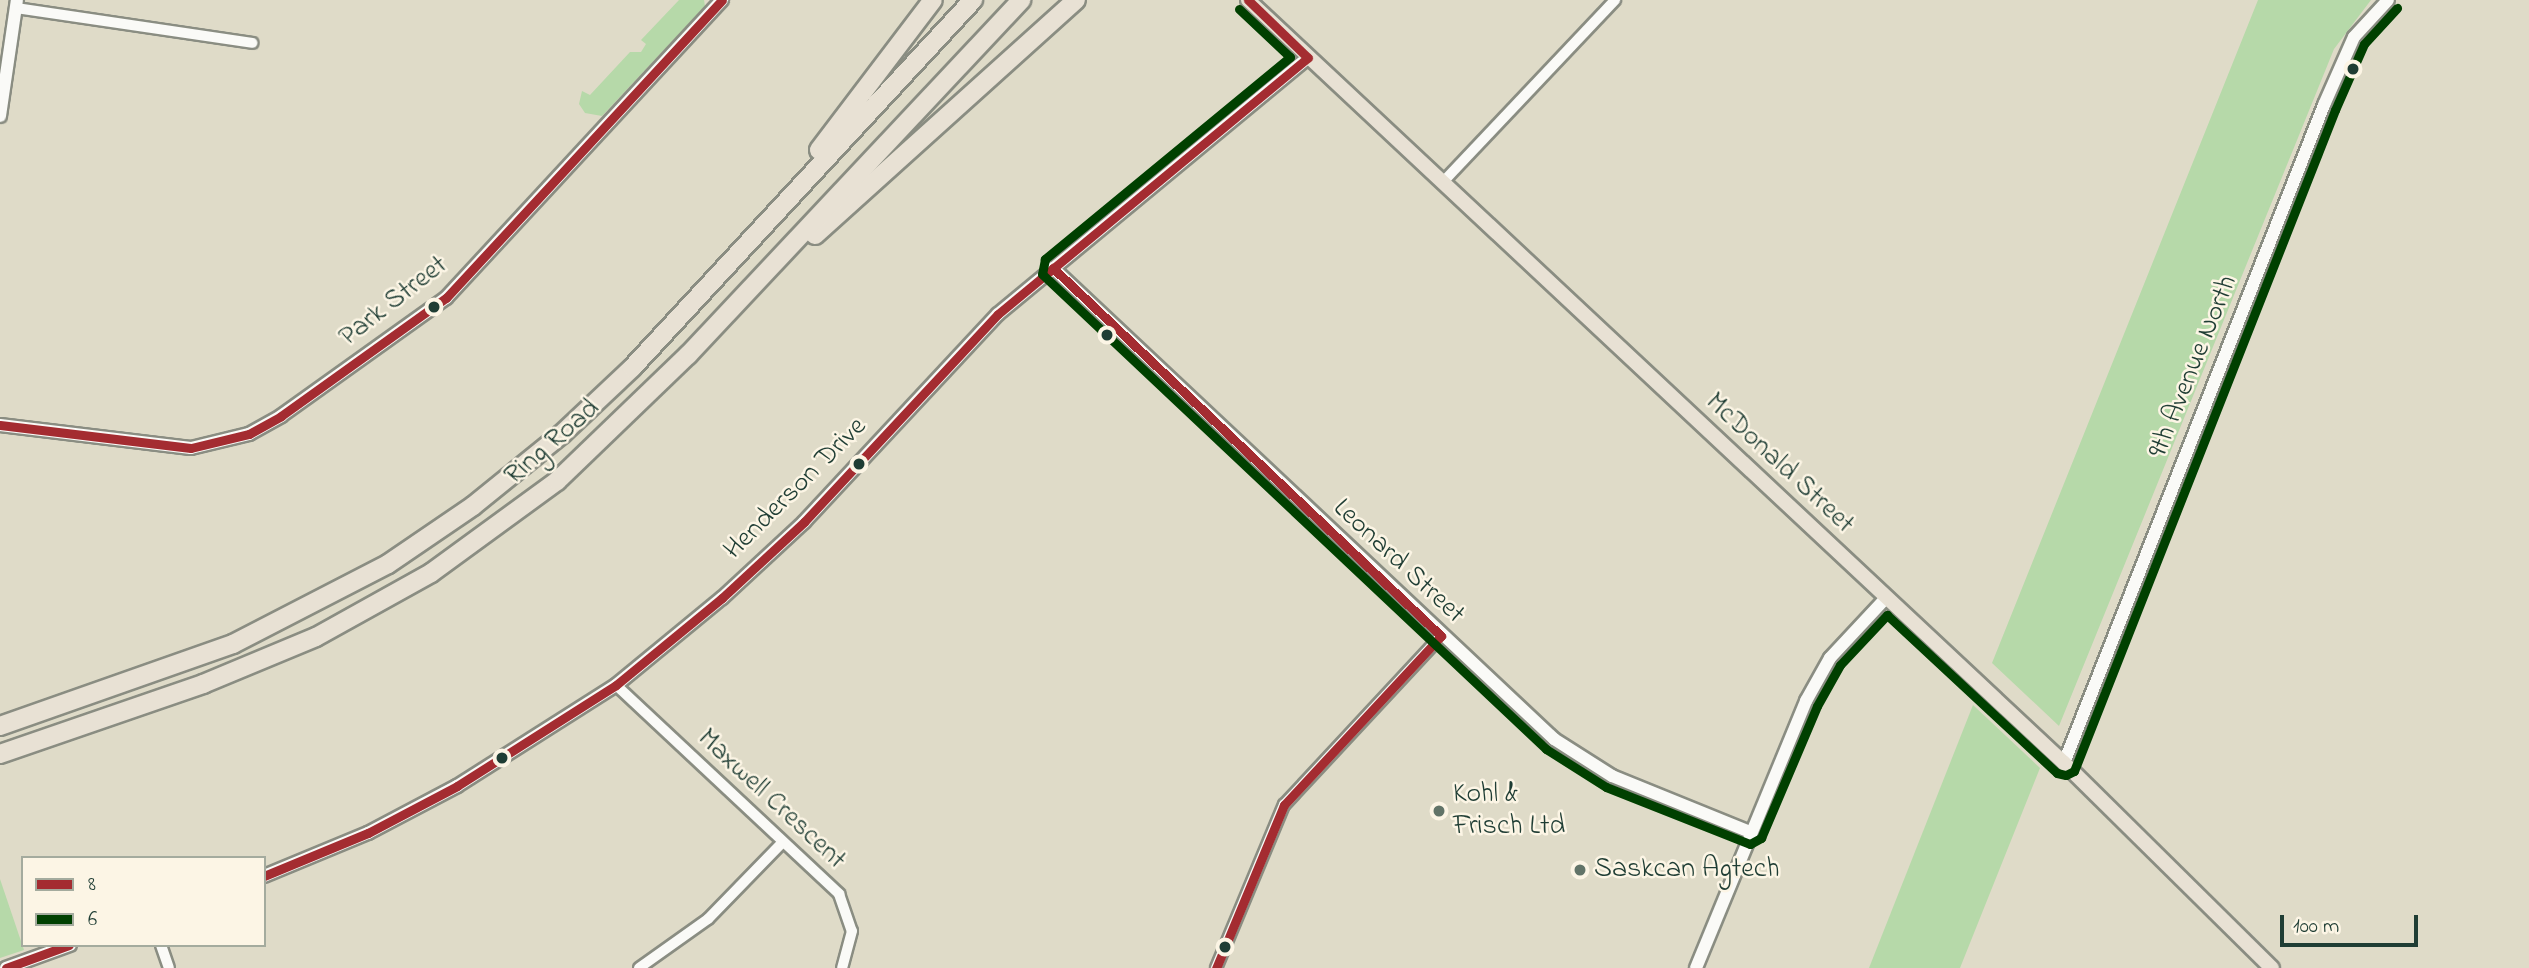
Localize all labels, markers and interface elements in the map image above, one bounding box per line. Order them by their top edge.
unlabelled marker [2346,62,2360,76]
street label: Park Street [333,249,455,355]
street label: 9th Avenue North [2142,271,2246,463]
unlabelled marker [427,300,441,314]
unlabelled marker [1100,328,1114,342]
street label: McDonald Street [1698,386,1860,542]
street label: Ring Road [499,393,607,493]
street label: Henderson Drive [718,411,874,567]
unlabelled marker [852,457,866,471]
street label: Leonard Street [1325,492,1471,632]
street label: Maxwell Crescent [690,723,852,877]
unlabelled marker [495,751,509,765]
place label: Kohl & Frisch Ltd [1453,778,1565,844]
marker: Kohl & Frisch Ltd [1431,803,1447,819]
place label: Saskcan Agtech [1594,853,1779,887]
legend [21,856,266,947]
marker: Saskcan Agtech [1572,862,1588,878]
text: 8 [88,870,96,900]
scale bar [2284,902,2422,946]
text: 6 [88,905,97,935]
text: 100 m [2293,912,2339,942]
unlabelled marker [1218,940,1232,954]

